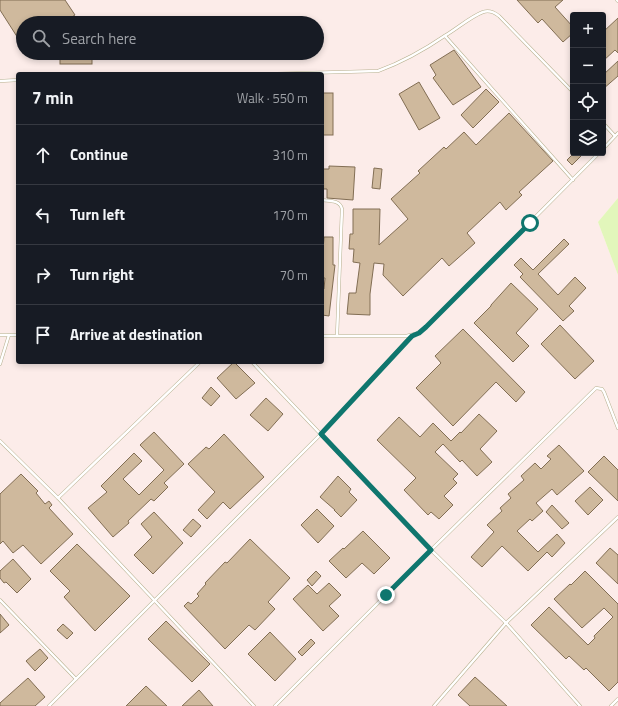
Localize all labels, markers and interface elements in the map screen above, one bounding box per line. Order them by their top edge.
map controls [570,12,606,156]
button: + [570,12,606,48]
search box [16,16,324,60]
icon: search [30,27,52,49]
text: Search here [62,27,136,50]
button: − [570,48,606,84]
button: locate [570,84,606,120]
text: 7 min [32,85,73,111]
text: Walk · 550 m [237,88,308,108]
button: layers [570,120,606,156]
text: Continue [70,143,128,166]
icon: ahead [32,144,54,166]
text: 310 m [272,145,308,165]
text: Turn left [70,203,125,226]
icon: left [32,204,54,226]
text: 170 m [272,205,308,225]
route start [521,214,539,232]
text: Turn right [70,263,134,286]
icon: right [32,264,54,286]
text: 70 m [280,265,308,285]
text: Arrive at destination [70,323,203,346]
icon: arrive [32,324,54,346]
route end [377,586,395,604]

